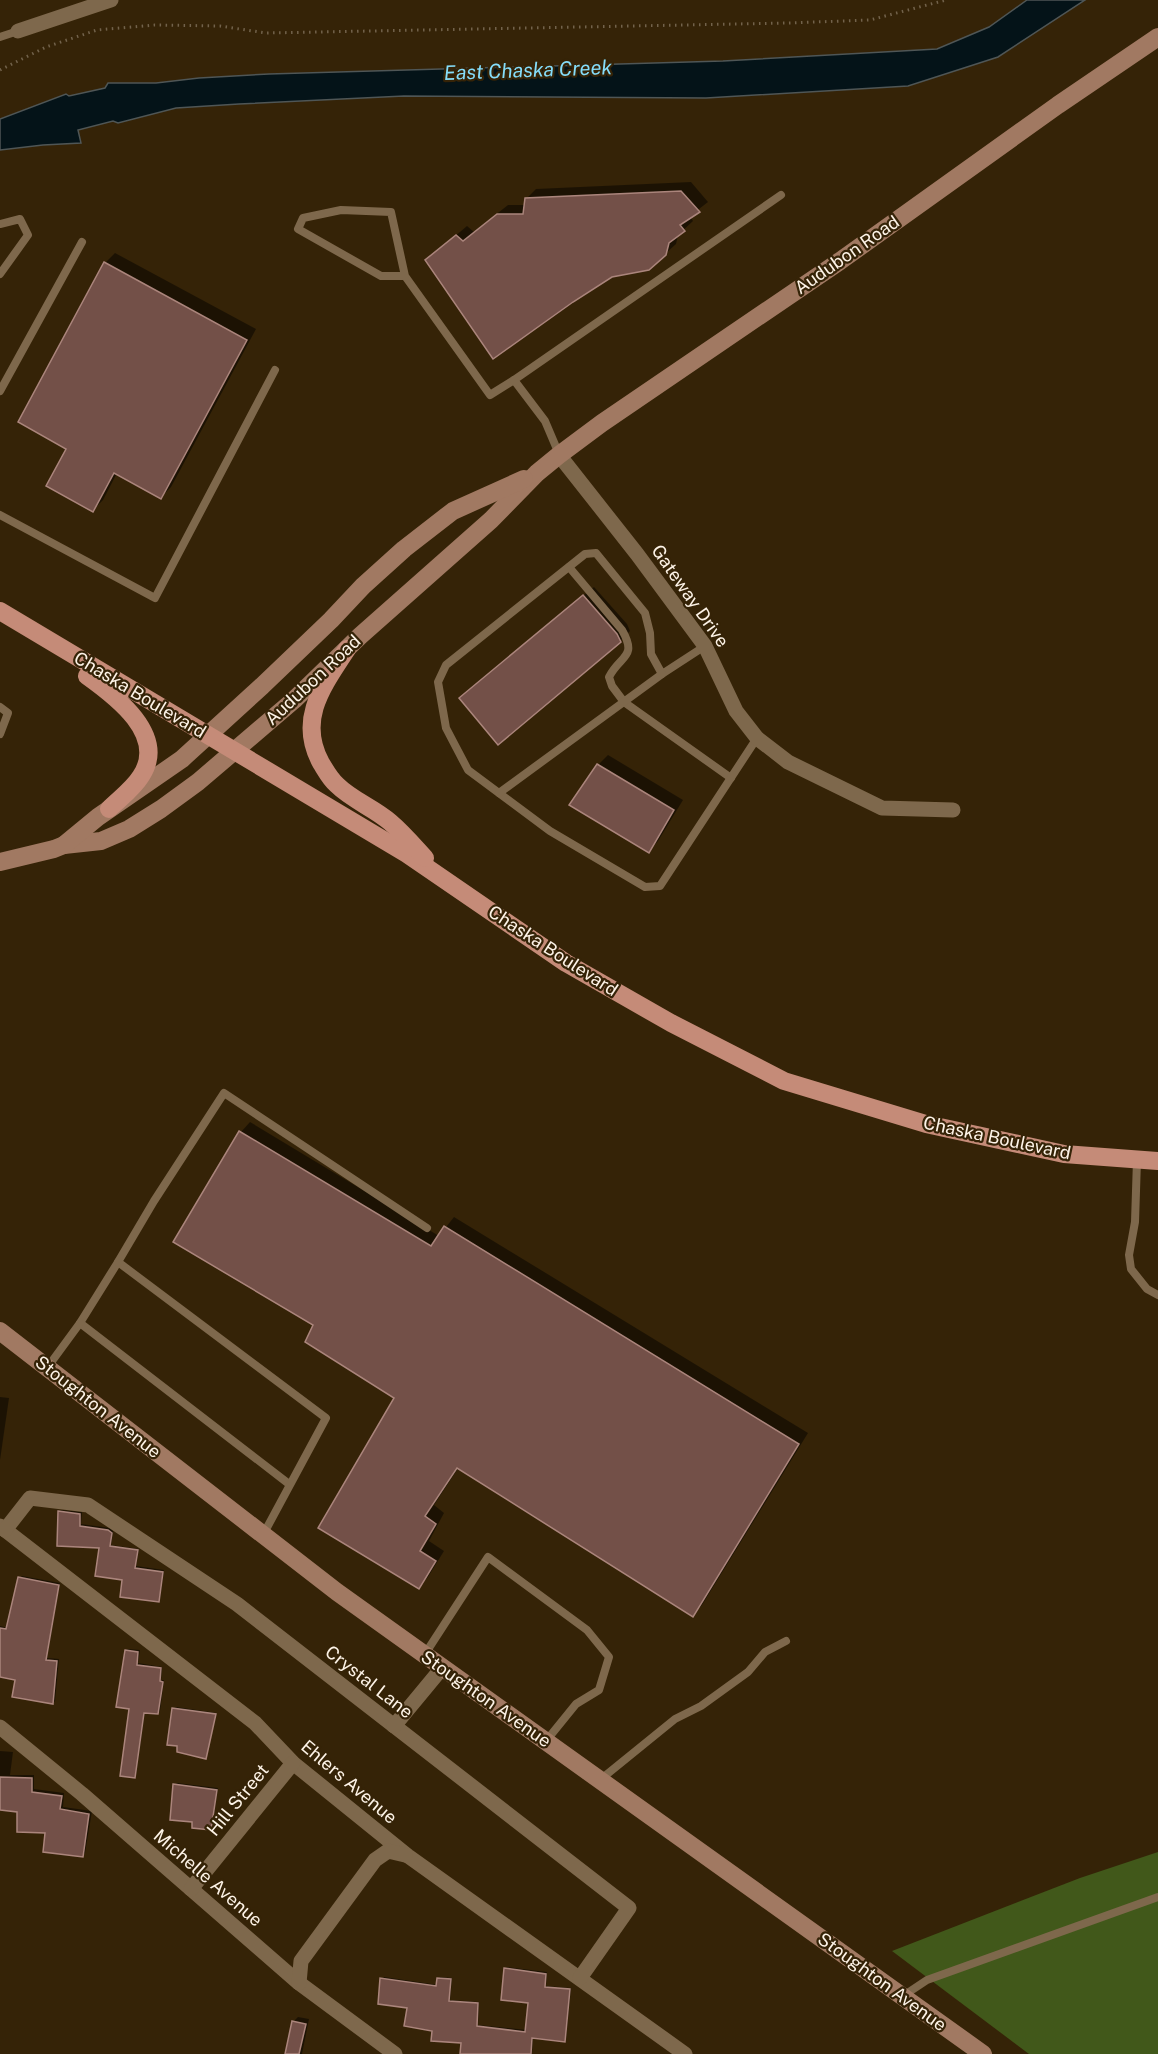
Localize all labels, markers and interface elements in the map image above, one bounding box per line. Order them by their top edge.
water label: East Chaska Creek [443,55,613,85]
street label: Audubon Road [790,211,903,298]
street label: Gateway Drive [647,541,733,651]
street label: Audubon Road [261,630,365,729]
street label: Chaska Boulevard [70,647,210,742]
street label: Chaska Boulevard [485,901,622,1000]
street label: Chaska Boulevard [921,1112,1073,1163]
street label: Stoughton Avenue [31,1351,165,1462]
street label: Crystal Lane [321,1641,417,1722]
street label: Stoughton Avenue [417,1646,555,1751]
street label: Ehlers Avenue [297,1735,402,1828]
street label: Hill Street [202,1760,273,1840]
street label: Michelle Avenue [150,1825,267,1931]
street label: Stoughton Avenue [814,1928,951,2035]

